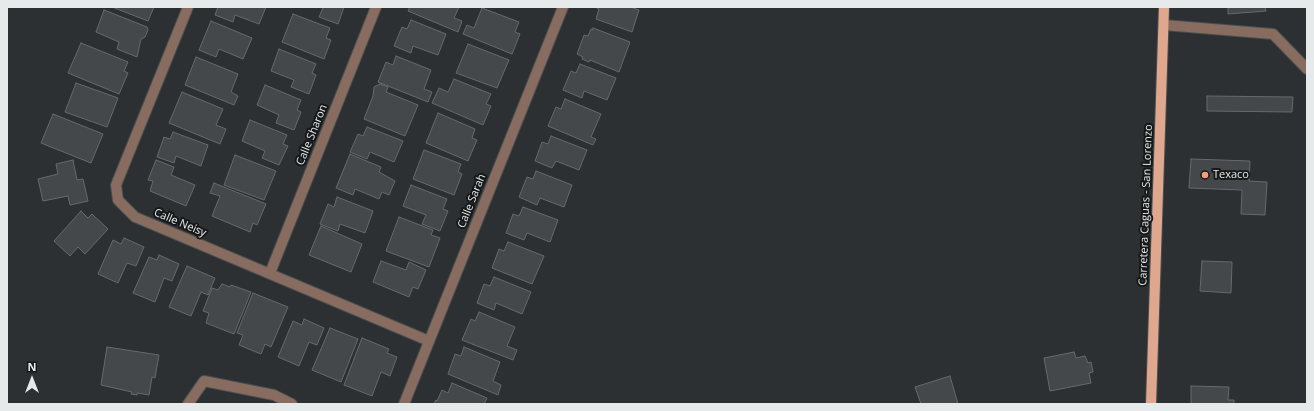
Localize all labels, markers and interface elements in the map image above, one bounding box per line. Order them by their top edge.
street label: Calle Sharon [294,103,330,167]
street label: Carretera Caguas - San Lorenzo [1137,124,1155,286]
place label: Texaco [1213,168,1249,182]
marker: Texaco [1200,170,1210,180]
street label: Calle Sarah [455,172,489,230]
street label: Calle Neisy [152,206,208,240]
north arrow [12,359,52,399]
text: N [28,359,36,374]

